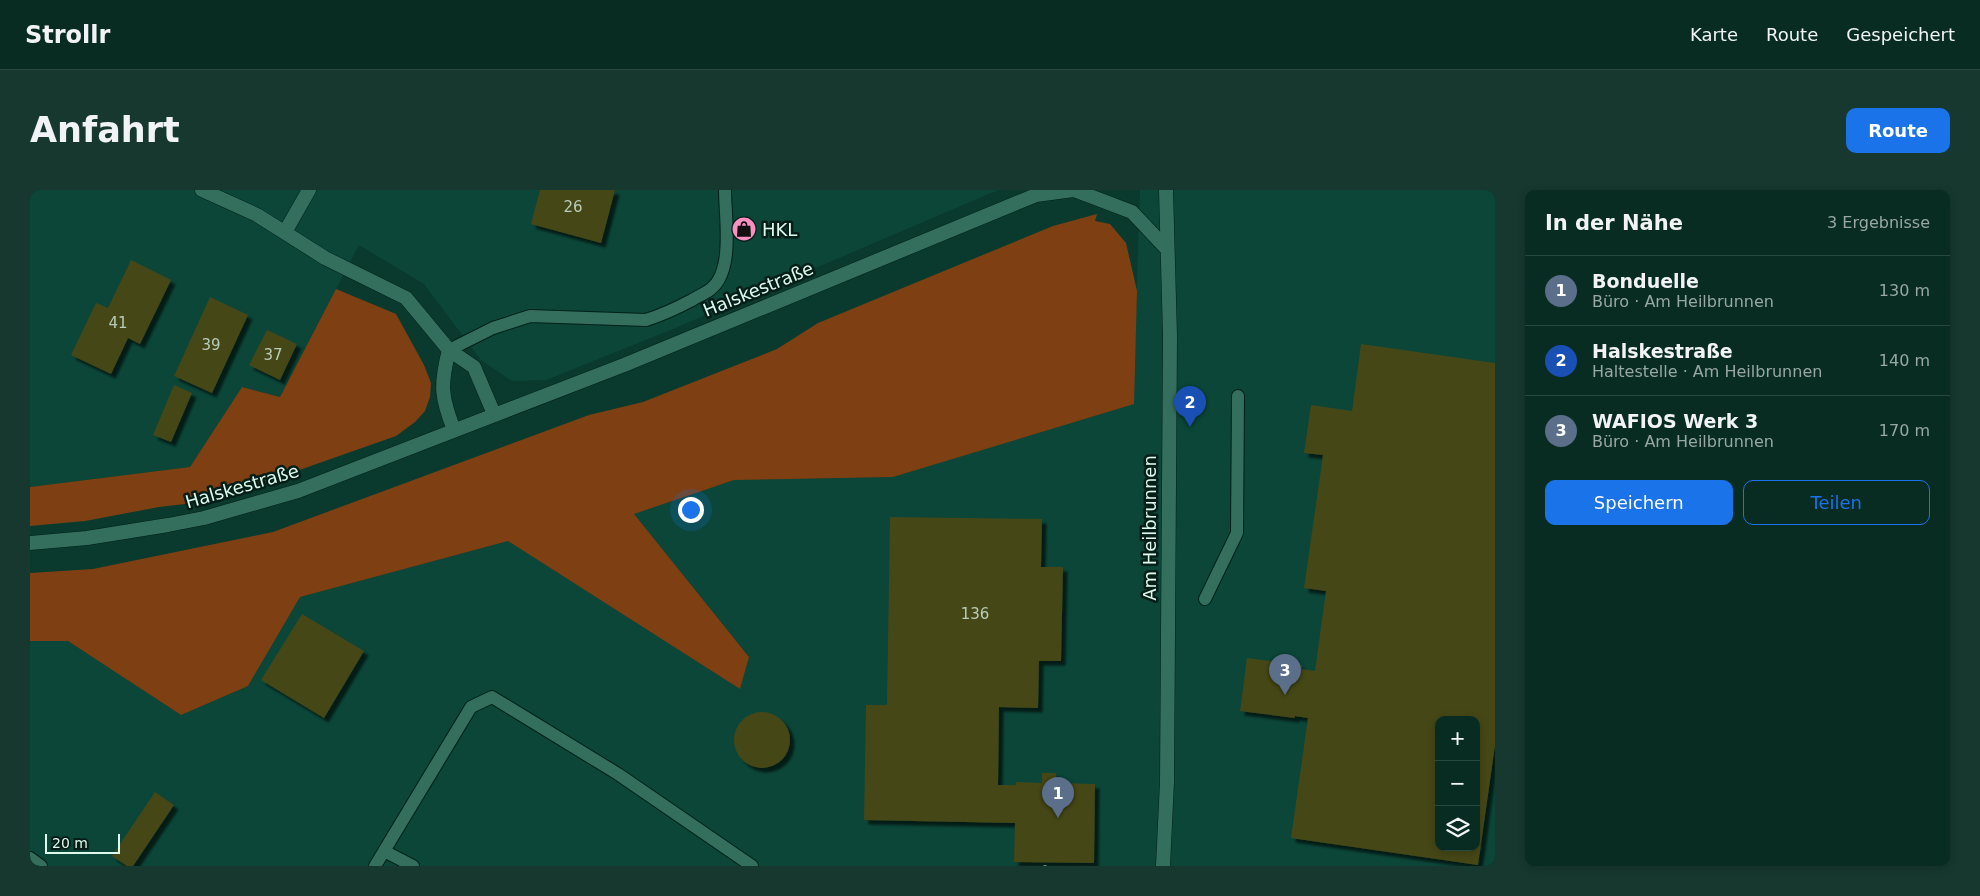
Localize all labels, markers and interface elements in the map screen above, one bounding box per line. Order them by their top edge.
text: Strollr [25,21,110,49]
text: Karte [1690,24,1738,45]
text: Route [1766,24,1818,45]
text: Gespeichert [1846,24,1955,45]
button: Route [1846,108,1950,153]
text: Anfahrt [30,110,180,150]
house number: 26 [563,198,583,216]
text: In der Nähe [1545,211,1683,235]
text: 3 Ergebnisse [1827,213,1930,232]
shop icon: HKL [731,216,757,242]
place label: HKL [762,219,797,240]
street label: Halskestraße [700,257,816,321]
text: Bonduelle [1592,270,1699,292]
text: 1 [1555,281,1567,300]
text: 130 m [1879,281,1930,300]
text: Büro · Am Heilbrunnen [1592,292,1774,311]
house number: 41 [108,314,128,332]
house number: 39 [201,336,221,354]
text: Halskestraße [1592,340,1733,362]
house number: 37 [263,346,283,364]
text: 2 [1555,351,1567,370]
text: 140 m [1879,351,1930,370]
text: Haltestelle · Am Heilbrunnen [1592,362,1822,381]
pin: 2 [1174,386,1206,427]
text: WAFIOS Werk 3 [1592,410,1758,432]
text: 3 [1555,421,1567,440]
text: 170 m [1879,421,1930,440]
text: Büro · Am Heilbrunnen [1592,432,1774,451]
street label: Am Heilbrunnen [1139,455,1160,601]
street label: Halskestraße [183,460,301,512]
button: Speichern [1545,480,1733,525]
button: Teilen [1743,480,1930,525]
your location [678,497,704,523]
house number: 136 [961,605,989,623]
pin: 3 [1269,654,1301,695]
map controls [1435,716,1480,851]
button: + [1435,716,1480,761]
button: − [1435,761,1480,806]
pin: 1 [1042,777,1074,818]
button: layers [1435,806,1480,851]
scale bar [45,831,120,854]
text: 20 m [52,835,88,851]

